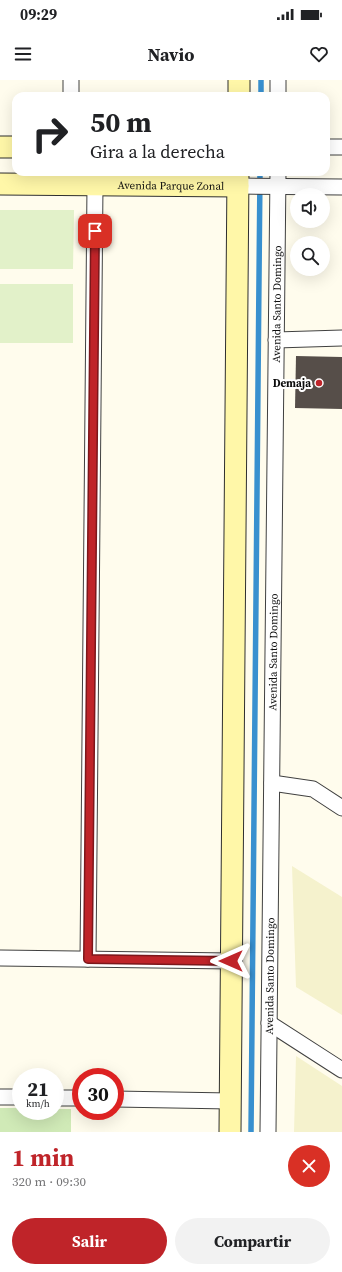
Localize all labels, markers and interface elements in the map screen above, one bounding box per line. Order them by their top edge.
text: 09:29 [20,4,57,25]
text: Navio [148,42,194,67]
icon: menu [12,43,34,65]
icon: heart [308,43,330,65]
text: 50 m [90,103,152,141]
icon: right [24,108,76,160]
text: Gira a la derecha [90,139,225,164]
street label: Avenida Parque Zonal [118,177,224,193]
map controls [290,188,330,276]
button: sound [290,188,330,228]
pin [78,214,112,248]
icon: arrive [84,220,106,242]
button: search [290,236,330,276]
street label: Avenida Santo Domingo [269,245,285,363]
place label: Demaja [273,376,311,391]
marker: Demaja [314,378,324,388]
street label: Avenida Santo Domingo [265,593,281,711]
street label: Avenida Santo Domingo [262,917,278,1035]
position arrow [210,940,252,982]
speed limit sign: 30 [72,1068,124,1120]
text: 21 [27,1075,49,1103]
text: km/h [26,1097,50,1110]
text: 1 min [12,1141,74,1174]
button: close [288,1145,330,1187]
text: 320 m · 09:30 [12,1173,86,1190]
button: Salir [12,1218,167,1264]
button: Compartir [175,1218,330,1264]

